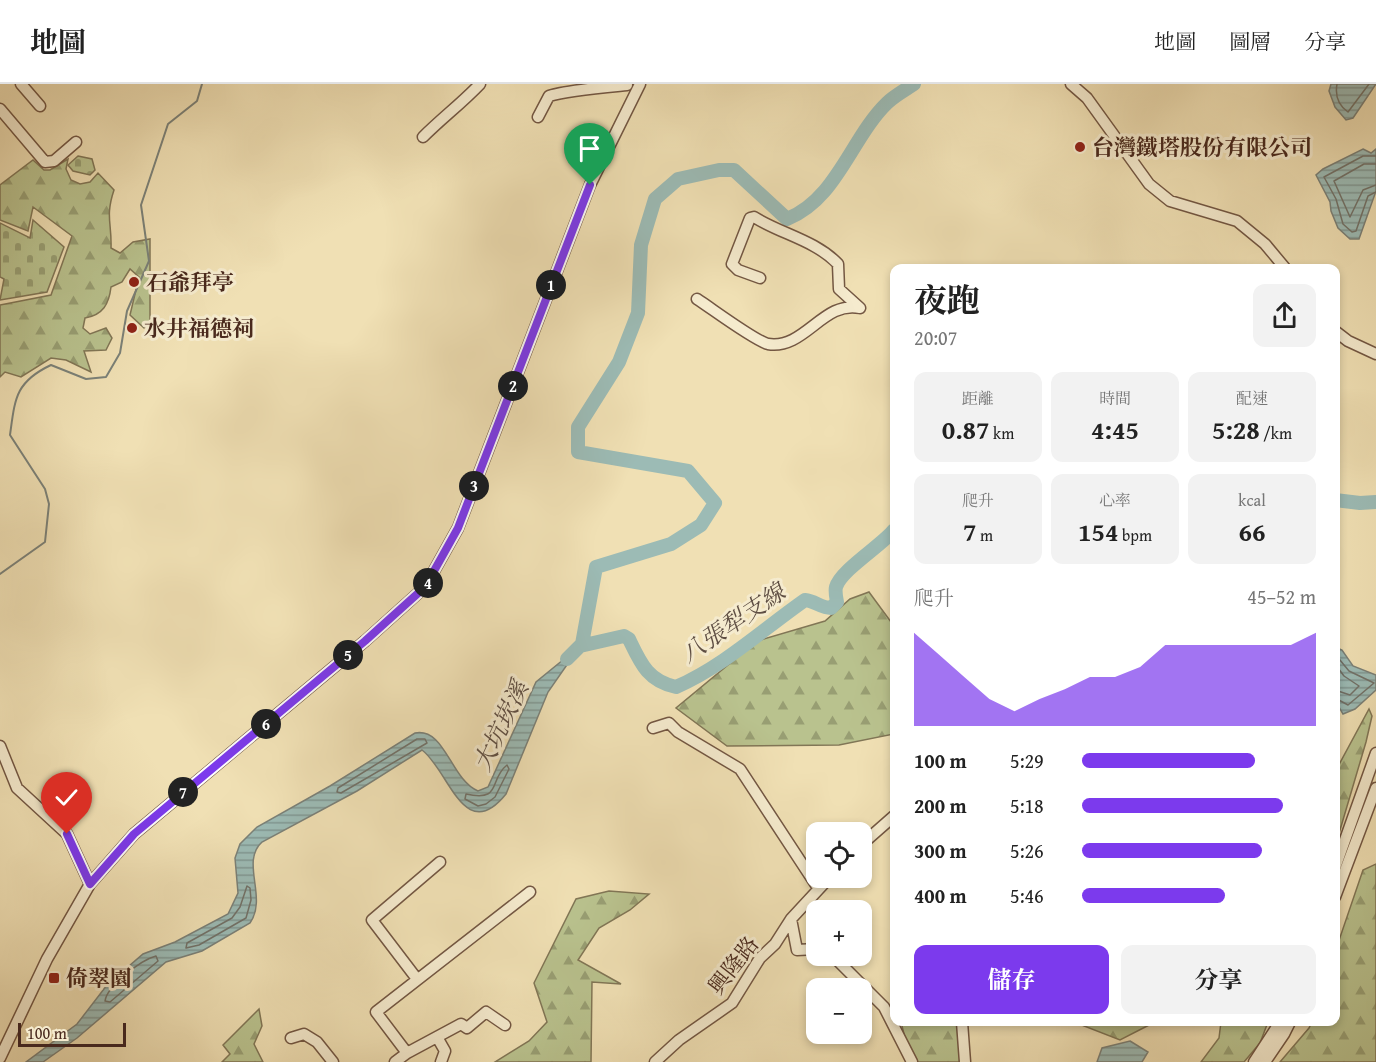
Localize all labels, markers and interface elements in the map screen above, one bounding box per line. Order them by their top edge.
text: 地圖 [30,21,86,62]
text: 地圖 [1154,26,1196,57]
text: 圖層 [1229,26,1271,57]
text: 分享 [1304,26,1346,57]
pin [564,123,615,185]
place label: 台灣鐵塔股份有限公司 [1092,131,1312,163]
icon: arrive [573,132,606,165]
marker: 台灣鐵塔股份有限公司 [1073,140,1087,154]
place label: 石爺拜亭 [146,266,234,298]
pin: 1 [536,270,566,300]
text: 1 [547,273,555,297]
marker: 石爺拜亭 [127,275,141,289]
text: 夜跑 [914,276,980,324]
button: share [1253,284,1316,347]
place label: 水井福德祠 [144,312,254,344]
marker: 水井福德祠 [125,321,139,335]
text: 20:07 [914,323,957,352]
pin: 2 [498,371,528,401]
text: 2 [509,374,517,398]
text: 距離 [962,386,994,410]
text: 時間 [1099,386,1131,410]
text: 配速 [1236,386,1268,410]
text: 0.87 [942,410,990,449]
text: 4:45 [1091,410,1139,449]
text: 5:28 [1212,410,1260,449]
text: km [990,421,1014,445]
text: /km [1260,421,1292,445]
pin: 3 [459,471,489,501]
text: 3 [470,474,478,498]
text: 爬升 [962,488,994,512]
text: 心率 [1099,488,1131,512]
text: kcal [1238,488,1266,512]
text: 7 [963,512,976,551]
text: 154 [1078,512,1118,551]
text: 66 [1239,512,1265,551]
text: m [976,523,993,547]
text: bpm [1118,523,1152,547]
pin: 4 [413,568,443,598]
text: 4 [424,571,432,595]
water label: 八張犁支線 [673,573,795,671]
text: 45–52 m [1247,582,1316,611]
text: 爬升 [914,583,954,612]
pin: 5 [333,640,363,670]
text: 5 [344,643,352,667]
water label: 大坑崁溪 [464,672,538,777]
pin: 6 [251,709,281,739]
text: 6 [262,712,270,736]
text: 100 m [914,746,967,775]
text: 5:29 [1010,746,1044,775]
pin [41,772,92,834]
pin: 7 [168,777,198,807]
text: 7 [179,780,187,804]
icon: check [50,781,83,814]
text: 200 m [914,791,967,820]
text: 5:18 [1010,791,1044,820]
map controls [806,822,872,1044]
button: locate [806,822,872,888]
text: 300 m [914,836,967,865]
text: 5:26 [1010,836,1044,865]
text: 400 m [914,881,967,910]
text: 5:46 [1010,881,1044,910]
button: + [806,900,872,966]
street label: 興隆路 [700,929,766,1001]
button: 儲存 [914,945,1109,1014]
button: 分享 [1121,945,1316,1014]
place label: 倚翠園 [66,962,132,994]
marker: 倚翠園 [47,971,61,985]
button: − [806,978,872,1044]
scale bar [18,1020,126,1048]
text: 100 m [27,1021,67,1045]

